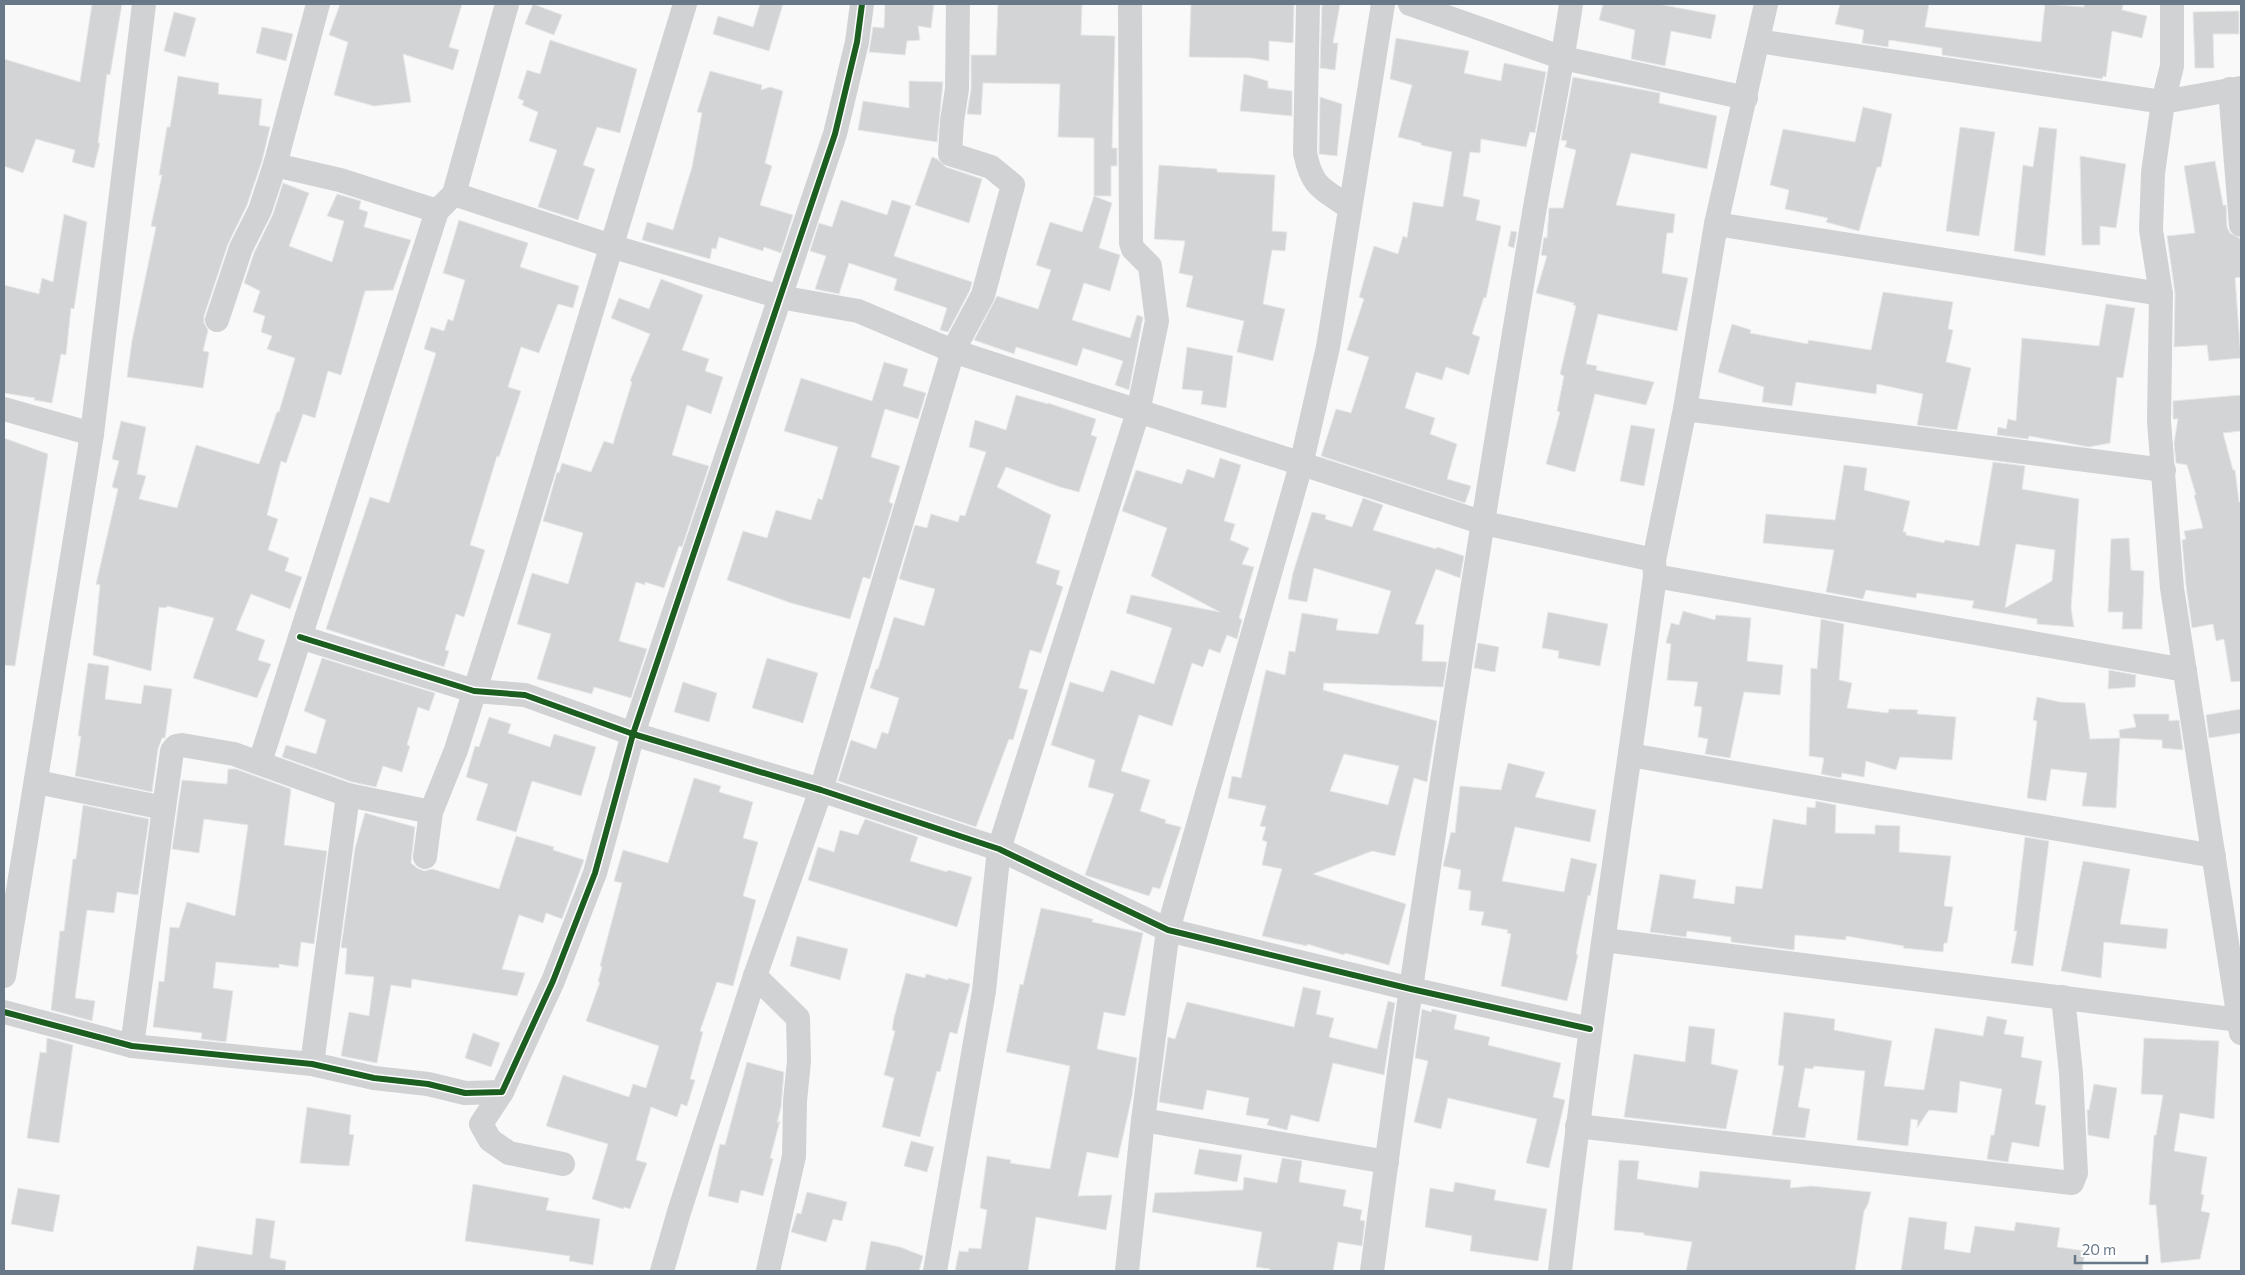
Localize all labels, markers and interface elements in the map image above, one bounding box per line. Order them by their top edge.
scale bar [2075,1232,2148,1264]
text: 20 m [2082,1240,2116,1258]

